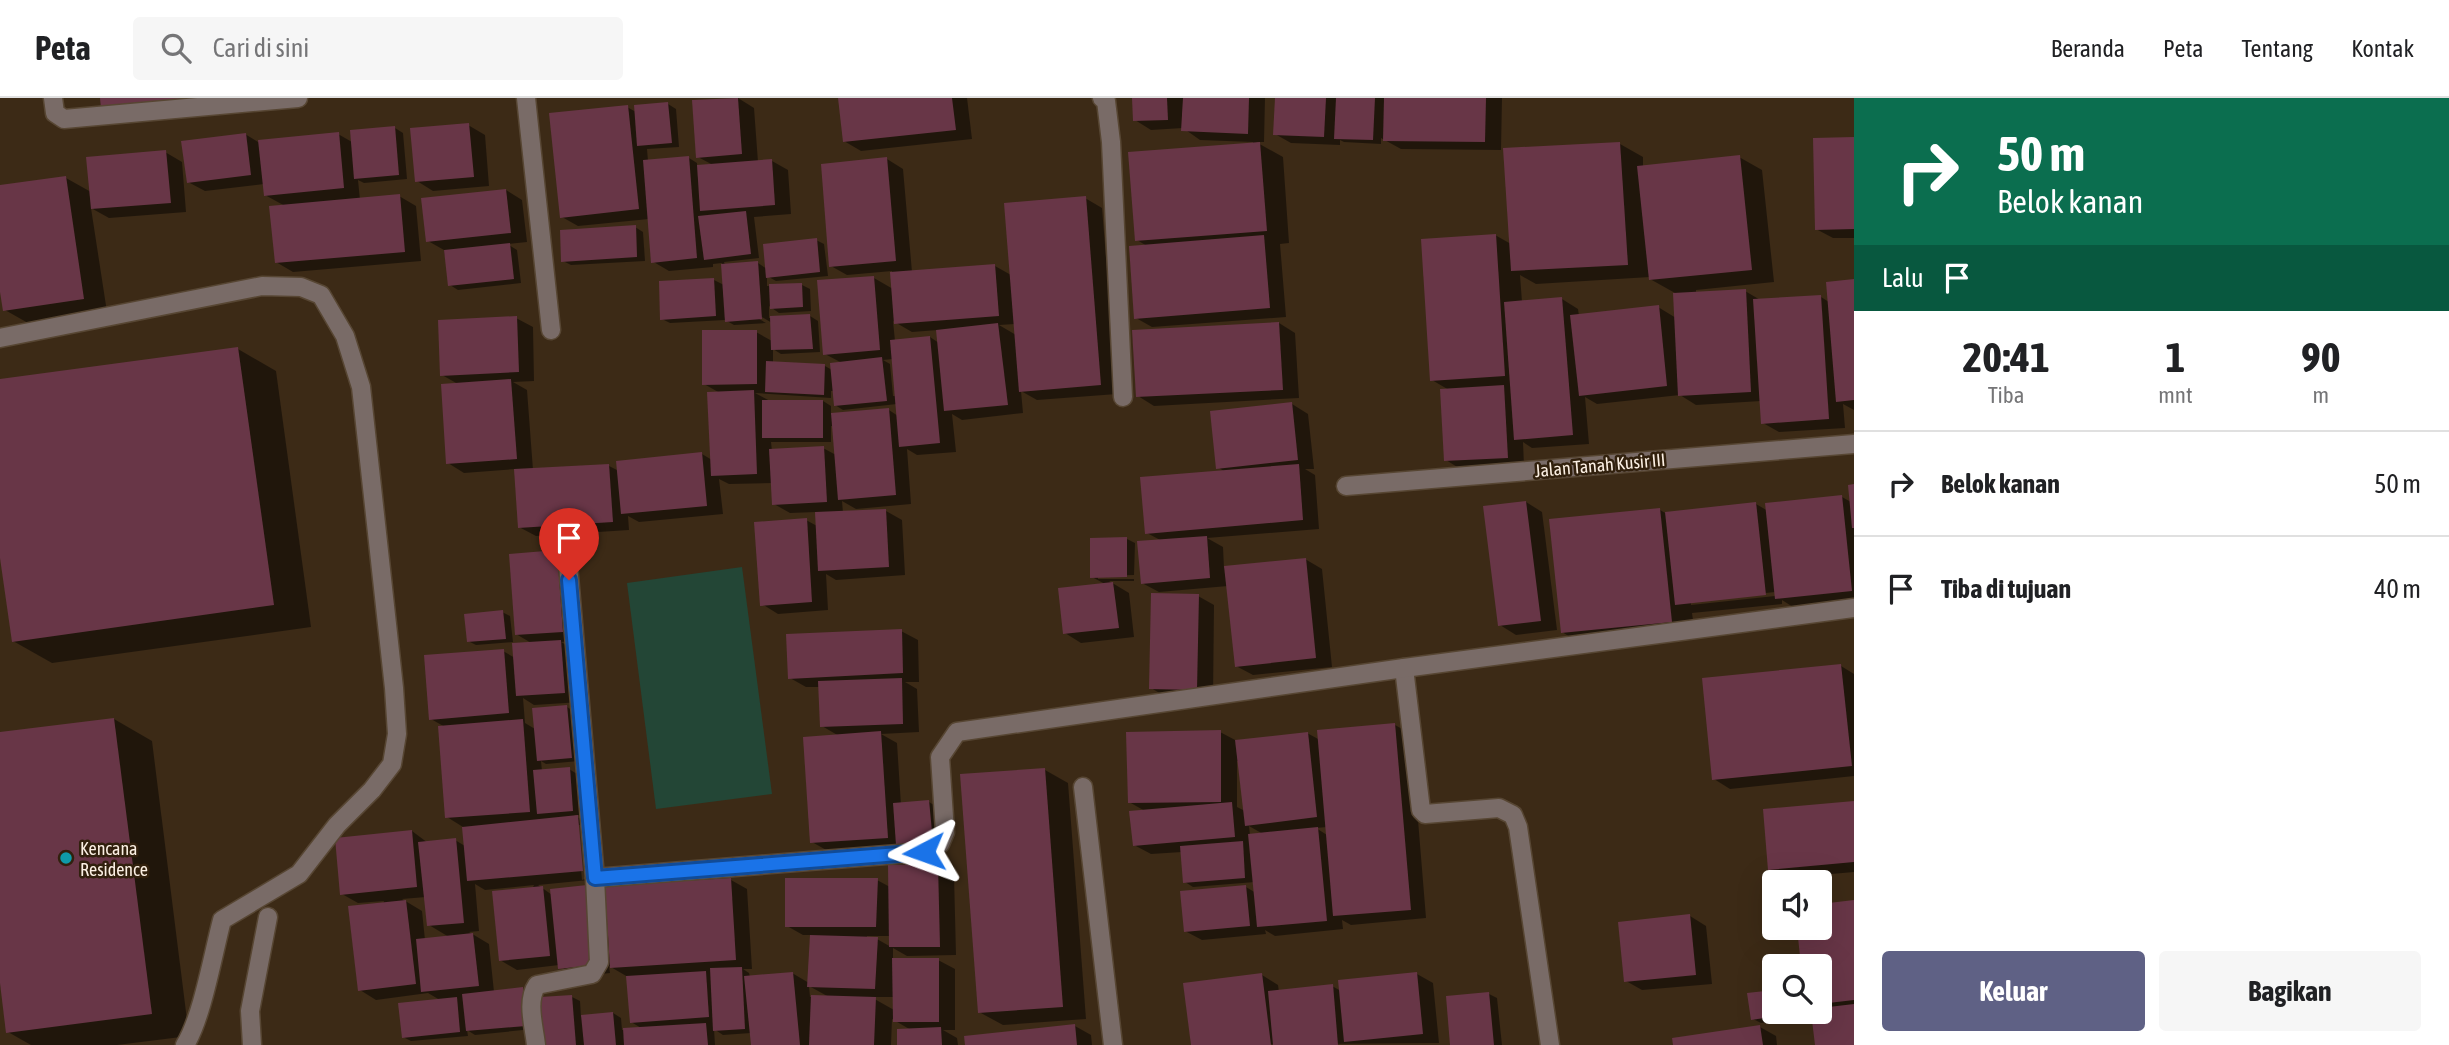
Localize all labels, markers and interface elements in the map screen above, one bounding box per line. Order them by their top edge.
search box [133,17,623,80]
text: Peta [35,29,91,67]
icon: search [157,29,195,67]
text: Cari di sini [213,33,309,63]
text: Beranda [2051,35,2125,62]
text: Peta [2163,35,2203,62]
text: Tentang [2241,35,2313,62]
text: Kontak [2351,35,2414,62]
text: 50 m [1997,125,2085,181]
icon: right [1882,126,1973,217]
text: Belok kanan [1997,183,2143,220]
icon: arrive [1938,259,1976,297]
text: Lalu [1882,263,1924,293]
text: 20:41 [1962,333,2050,381]
text: 1 [2166,333,2185,381]
text: 90 [2301,333,2341,381]
text: Tiba [1988,382,2024,408]
text: mnt [2158,382,2193,408]
text: m [2312,382,2329,408]
street label: Jalan Tanah Kusir III [1534,449,1666,481]
icon: right [1882,465,1920,503]
text: Belok kanan [1941,469,2060,499]
text: 50 m [2374,469,2421,499]
pin [539,508,599,580]
icon: arrive [550,519,588,557]
icon: arrive [1882,570,1920,608]
text: Tiba di tujuan [1941,574,2071,604]
text: 40 m [2374,574,2421,604]
position arrow [887,815,961,889]
place label: Kencana Residence [80,838,148,880]
marker: Kencana Residence [58,850,74,866]
map controls [1762,870,1832,1024]
button: sound [1762,870,1832,940]
button: Keluar [1882,951,2145,1031]
button: Bagikan [2159,951,2421,1031]
button: search [1762,954,1832,1024]

